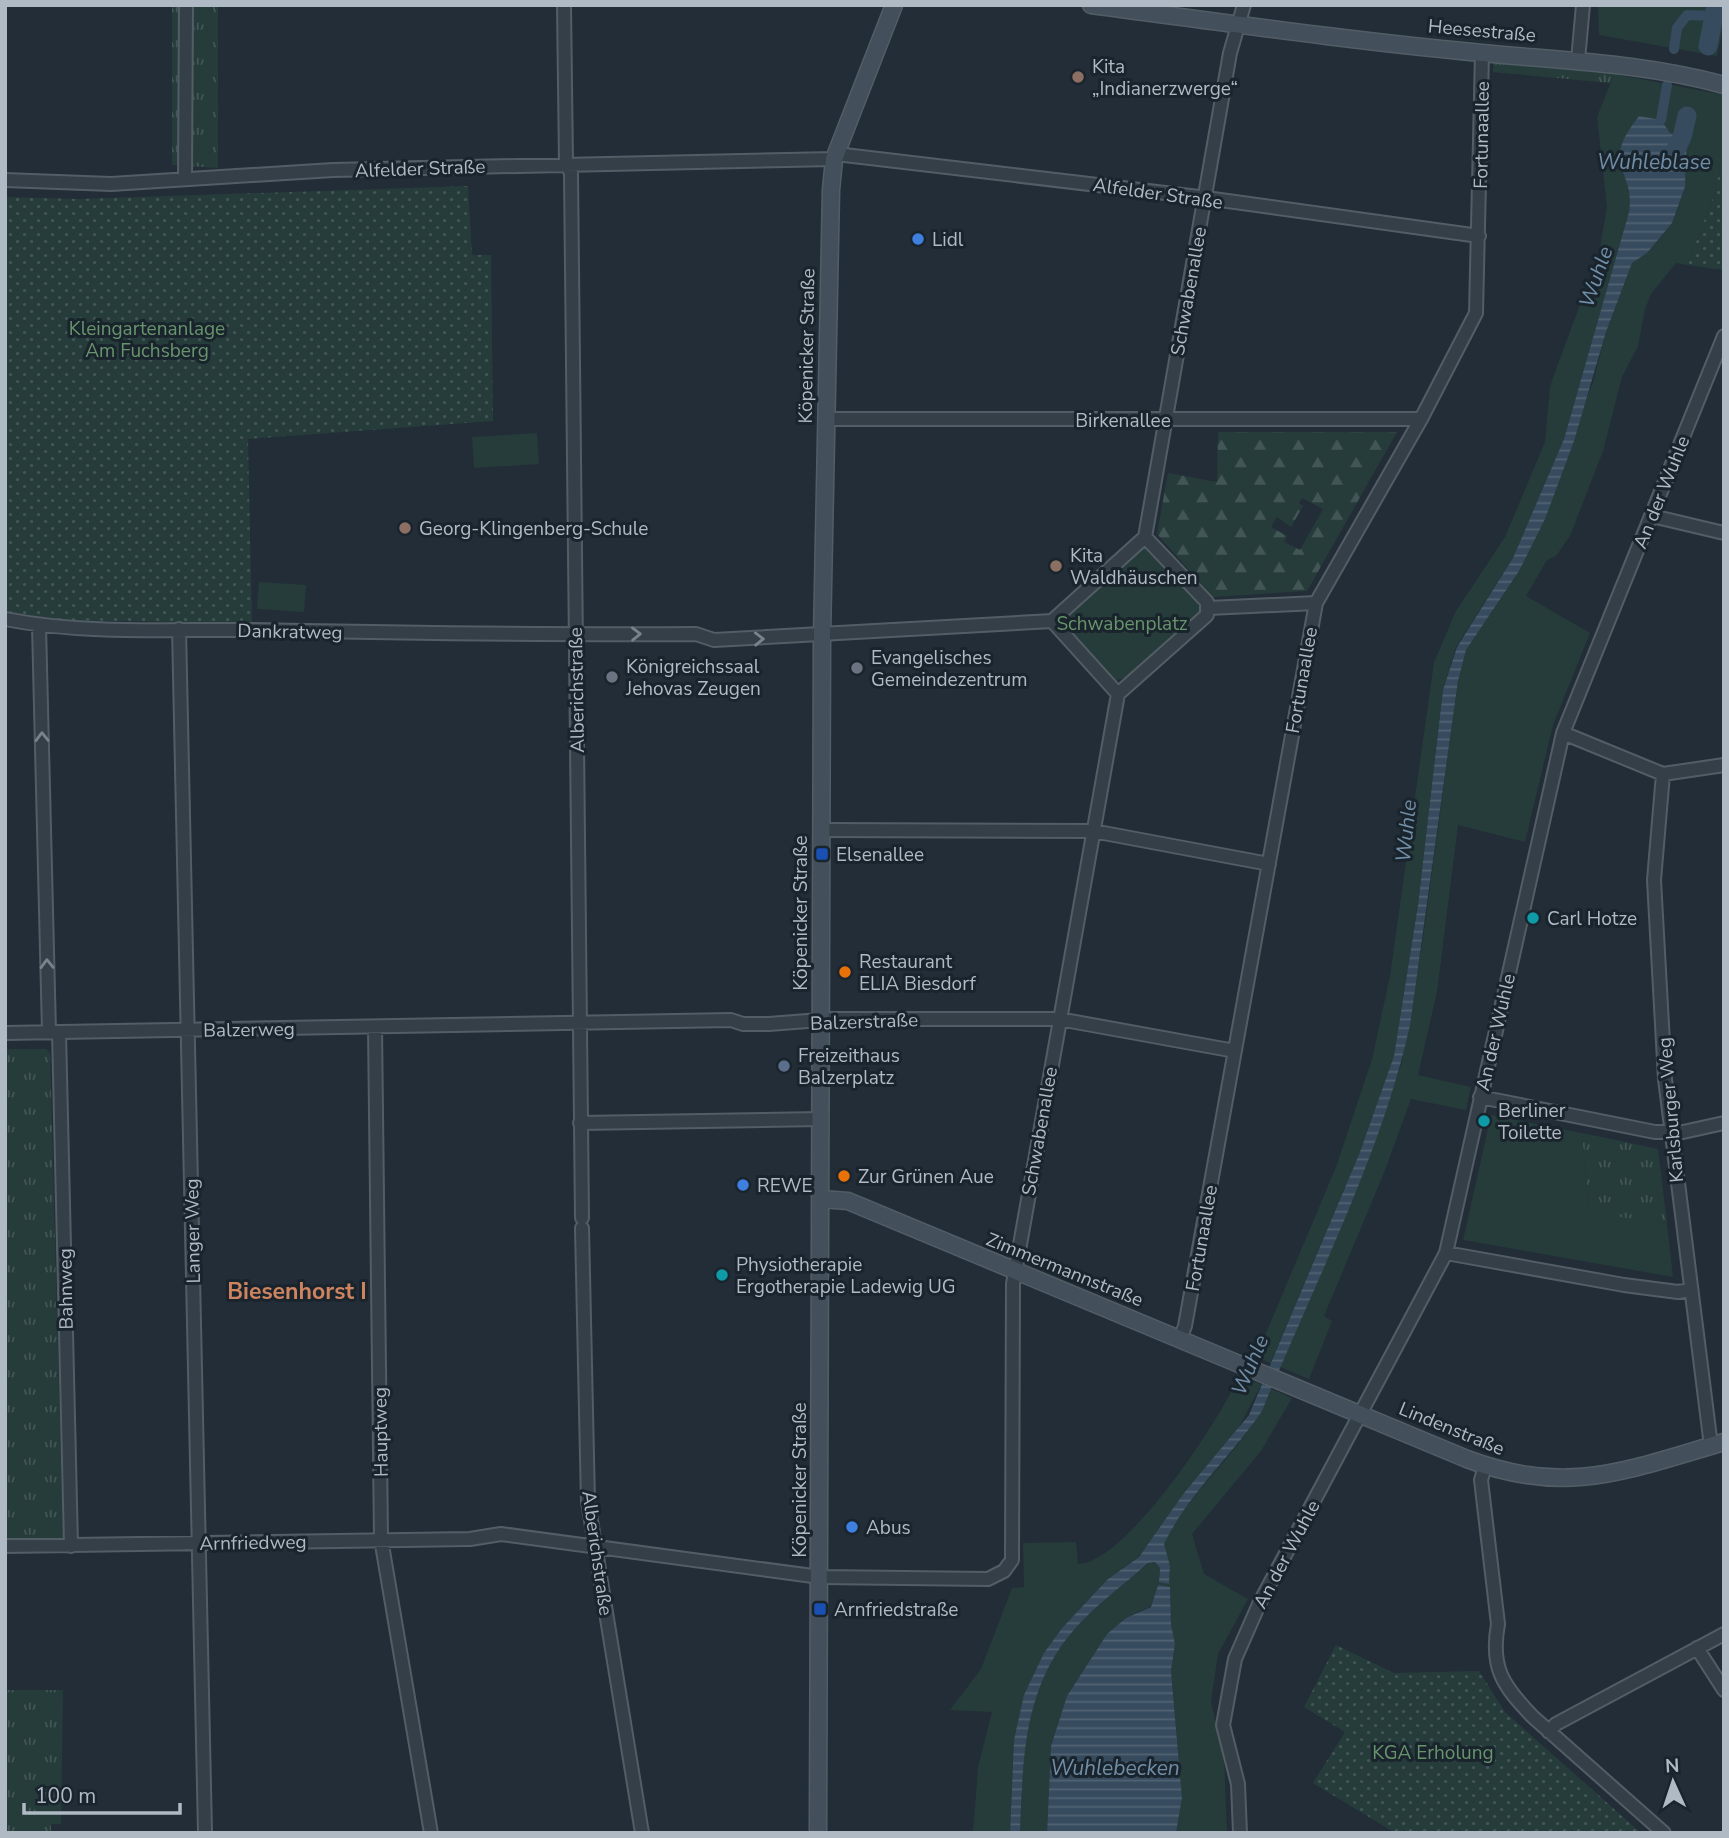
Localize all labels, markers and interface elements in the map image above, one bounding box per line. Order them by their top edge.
street label: Heesestraße [1427,13,1537,49]
place label: Kita „Indianerzwerge“ [1092,54,1238,102]
marker: Kita „Indianerzwerge“ [1070,69,1086,85]
street label: Fortunaallee [1468,81,1496,189]
water label: Wuhleblase [1597,148,1711,176]
street label: Alfelder Straße [354,154,486,184]
street label: Alfelder Straße [1091,172,1224,216]
street label: Schwabenallee [1165,225,1213,358]
place label: Lidl [932,227,964,253]
marker: Lidl [910,231,926,247]
water label: Wuhle [1572,243,1620,311]
street label: Köpenicker Straße [793,268,821,424]
park label: Kleingartenanlage Am Fuchsberg [69,316,225,364]
street label: Birkenallee [1075,408,1171,434]
street label: An der Wuhle [1627,432,1696,553]
place label: Georg-Klingenberg-Schule [419,516,648,542]
marker: Georg-Klingenberg-Schule [397,520,413,536]
place label: Kita Waldhäuschen [1070,543,1198,591]
marker: Kita Waldhäuschen [1048,558,1064,574]
park label: Schwabenplatz [1056,611,1188,637]
street label: Dankratweg [237,618,343,646]
street label: Fortunaallee [1280,625,1324,735]
street label: Alberichstraße [563,627,591,753]
one-way arrow [630,627,641,642]
one-way arrow [753,632,764,647]
place label: Evangelisches Gemeindezentrum [871,645,1028,693]
place label: Königreichssaal Jehovas Zeugen [625,654,761,702]
marker: Evangelisches Gemeindezentrum [849,660,865,676]
marker: Königreichssaal Jehovas Zeugen [604,669,620,685]
one-way arrow [34,731,50,741]
water label: Wuhle [1389,798,1423,864]
street label: Köpenicker Straße [788,835,814,991]
place label: Elsenallee [836,842,924,868]
marker: Elsenallee [814,846,830,862]
place label: Carl Hotze [1547,906,1637,932]
marker: Carl Hotze [1525,910,1541,926]
place label: Restaurant ELIA Biesdorf [859,949,976,997]
one-way arrow [40,958,55,969]
marker: Restaurant ELIA Biesdorf [837,964,853,980]
street label: An der Wuhle [1470,971,1522,1093]
street label: Balzerstraße [809,1007,919,1037]
street label: Balzerweg [203,1016,295,1044]
street label: Karlsburger Weg [1652,1036,1690,1184]
place label: Freizeithaus Balzerplatz [798,1043,900,1091]
marker: Freizeithaus Balzerplatz [776,1058,792,1074]
street label: Schwabenallee [1016,1065,1064,1198]
place label: Berliner Toilette [1498,1098,1566,1146]
marker: Berliner Toilette [1476,1113,1492,1129]
place label: Zur Grünen Aue [858,1164,994,1190]
marker: Zur Grünen Aue [836,1168,852,1184]
place label: REWE [757,1173,813,1199]
marker: REWE [735,1177,751,1193]
street label: Langer Weg [179,1178,207,1284]
street label: Fortunaallee [1180,1183,1224,1293]
street label: Zimmermannstraße [982,1227,1147,1313]
street label: Bahnweg [52,1248,80,1330]
place label: Physiotherapie Ergotherapie Ladewig UG [736,1252,956,1300]
marker: Physiotherapie Ergotherapie Ladewig UG [714,1267,730,1283]
district label: Biesenhorst I [227,1276,367,1307]
water label: Wuhle [1225,1330,1275,1400]
street label: Hauptweg [367,1387,395,1477]
street label: Lindenstraße [1395,1396,1508,1462]
street label: Köpenicker Straße [787,1402,813,1558]
street label: Alberichstraße [575,1489,619,1617]
street label: An der Wuhle [1247,1496,1326,1613]
place label: Abus [866,1515,911,1541]
marker: Abus [844,1519,860,1535]
street label: Arnfriedweg [199,1529,307,1557]
place label: Arnfriedstraße [834,1597,958,1623]
marker: Arnfriedstraße [812,1601,828,1617]
park label: KGA Erholung [1372,1740,1494,1766]
north arrow [1638,1747,1708,1817]
text: N [1664,1753,1680,1779]
water label: Wuhlebecken [1050,1754,1180,1782]
scale bar [24,1772,180,1816]
text: 100 m [35,1782,96,1810]

